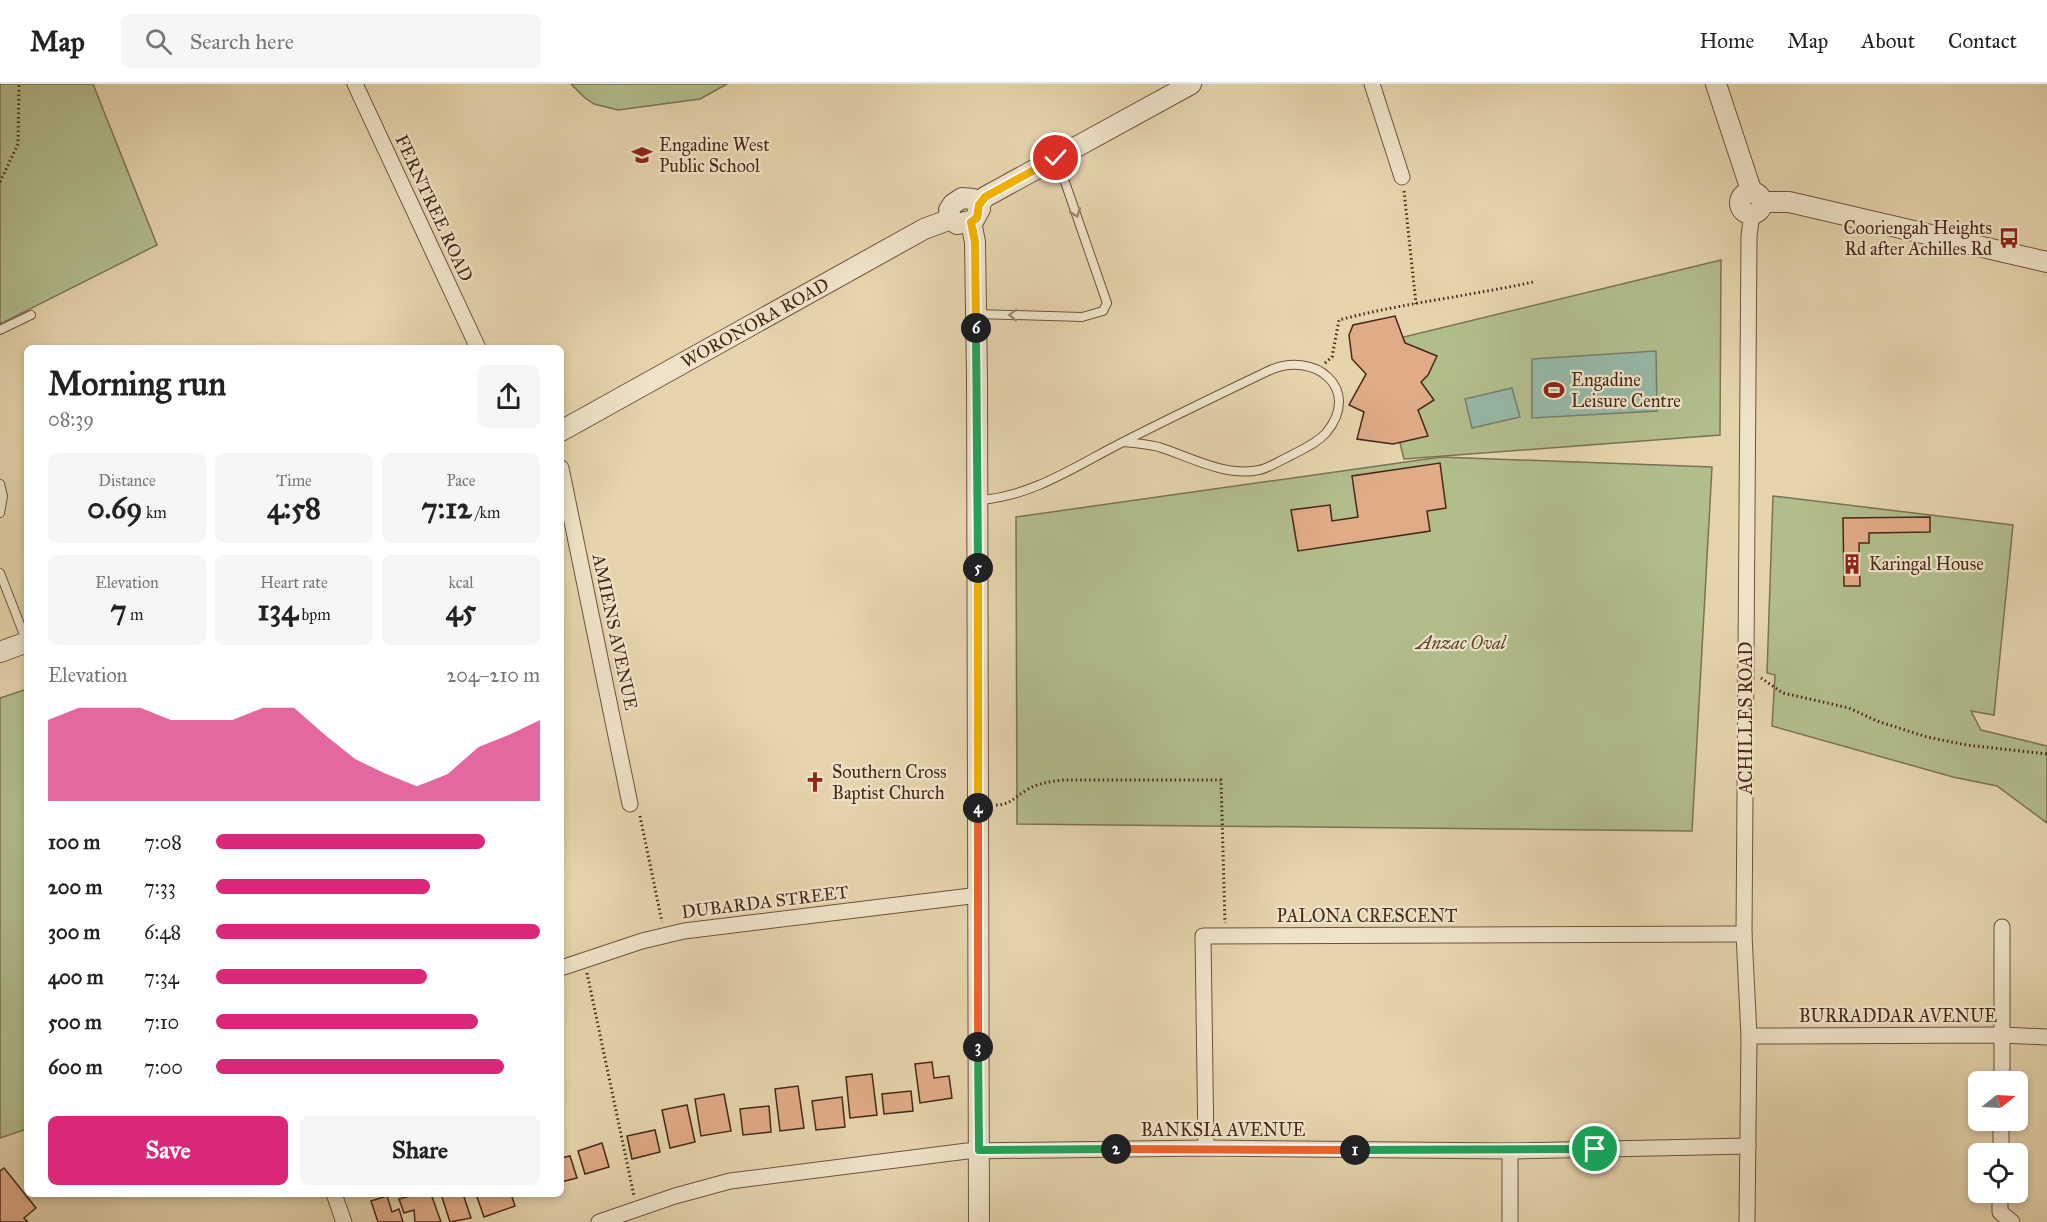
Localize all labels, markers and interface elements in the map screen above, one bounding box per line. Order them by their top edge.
search box [121,14,541,68]
text: Map [30,24,85,59]
icon: search [142,25,175,58]
text: Search here [190,28,294,55]
text: Home [1699,28,1754,54]
text: Map [1787,28,1828,54]
text: About [1861,28,1915,54]
text: Contact [1948,28,2017,54]
street label: FERNTREE ROAD [390,131,478,285]
pin [1030,132,1081,183]
place label: Engadine West Public School [659,134,770,177]
icon: check [1039,141,1072,174]
school or university icon: Engadine West Public School [630,143,654,167]
one-way arrow [1069,207,1082,218]
place label: Cooriengah Heights Rd after Achilles Rd [1844,217,1992,260]
bus stop icon: Cooriengah Heights Rd after Achilles Rd [1997,226,2021,250]
street label: WORONORA ROAD [677,273,833,373]
one-way arrow [1009,309,1018,322]
pin: 6 [961,313,991,343]
text: 6 [972,318,980,337]
text: Morning run [48,364,226,404]
button: share [477,365,540,428]
place label: Engadine Leisure Centre [1571,369,1681,412]
sports icon: Engadine Leisure Centre [1542,378,1566,402]
text: 08:39 [48,407,94,431]
text: Distance [98,471,156,490]
text: Time [276,471,312,490]
text: Pace [446,471,476,490]
text: 0.69 [87,490,142,526]
text: 4:58 [267,490,321,526]
text: 7:12 [422,490,472,526]
text: km [142,503,167,522]
text: /km [472,503,500,522]
street label: AMIENS AVENUE [587,551,642,712]
building icon: Karingal House [1840,552,1864,576]
pin: 5 [963,553,993,583]
place label: Karingal House [1869,553,1984,576]
text: 5 [974,558,982,577]
text: Elevation [95,573,159,592]
text: Heart rate [260,573,328,592]
text: kcal [448,573,474,592]
text: 7 [111,592,127,628]
text: 134 [257,592,298,628]
text: 45 [446,592,476,628]
text: m [127,605,143,624]
text: bpm [298,605,331,624]
park label: Anzac Oval [1414,632,1508,654]
street label: ACHILLES ROAD [1735,641,1757,796]
text: Elevation [48,663,127,687]
text: 204–210 m [446,663,540,687]
place label: Southern Cross Baptist Church [832,761,947,804]
church icon: Southern Cross Baptist Church [803,770,827,794]
pin: 4 [963,793,993,823]
text: 4 [974,798,982,817]
text: 100 m [48,830,100,854]
text: 7:08 [144,830,182,854]
text: 200 m [48,875,102,899]
text: 7:33 [144,875,176,899]
street label: DUBARDA STREET [680,881,850,923]
street label: PALONA CRESCENT [1277,905,1457,927]
text: 300 m [48,920,100,944]
text: 6:48 [144,920,181,944]
text: 400 m [48,965,104,989]
text: 7:34 [144,965,179,989]
street label: BURRADDAR AVENUE [1799,1005,1997,1027]
text: 500 m [48,1010,102,1034]
text: 7:10 [144,1010,179,1034]
pin: 3 [963,1032,993,1062]
text: 3 [975,1037,981,1056]
text: 600 m [48,1055,103,1079]
text: 7:00 [144,1055,183,1079]
north arrow [1968,1071,2028,1131]
map controls [1968,1071,2028,1203]
button: Save [48,1116,288,1185]
button: Share [300,1116,540,1185]
street label: BANKSIA AVENUE [1141,1119,1305,1141]
pin [1569,1123,1620,1174]
icon: arrive [1578,1132,1611,1165]
pin: 2 [1101,1134,1131,1164]
pin: 1 [1340,1135,1370,1165]
text: 2 [1112,1139,1120,1158]
text: 1 [1352,1140,1358,1159]
button: locate [1968,1143,2028,1203]

